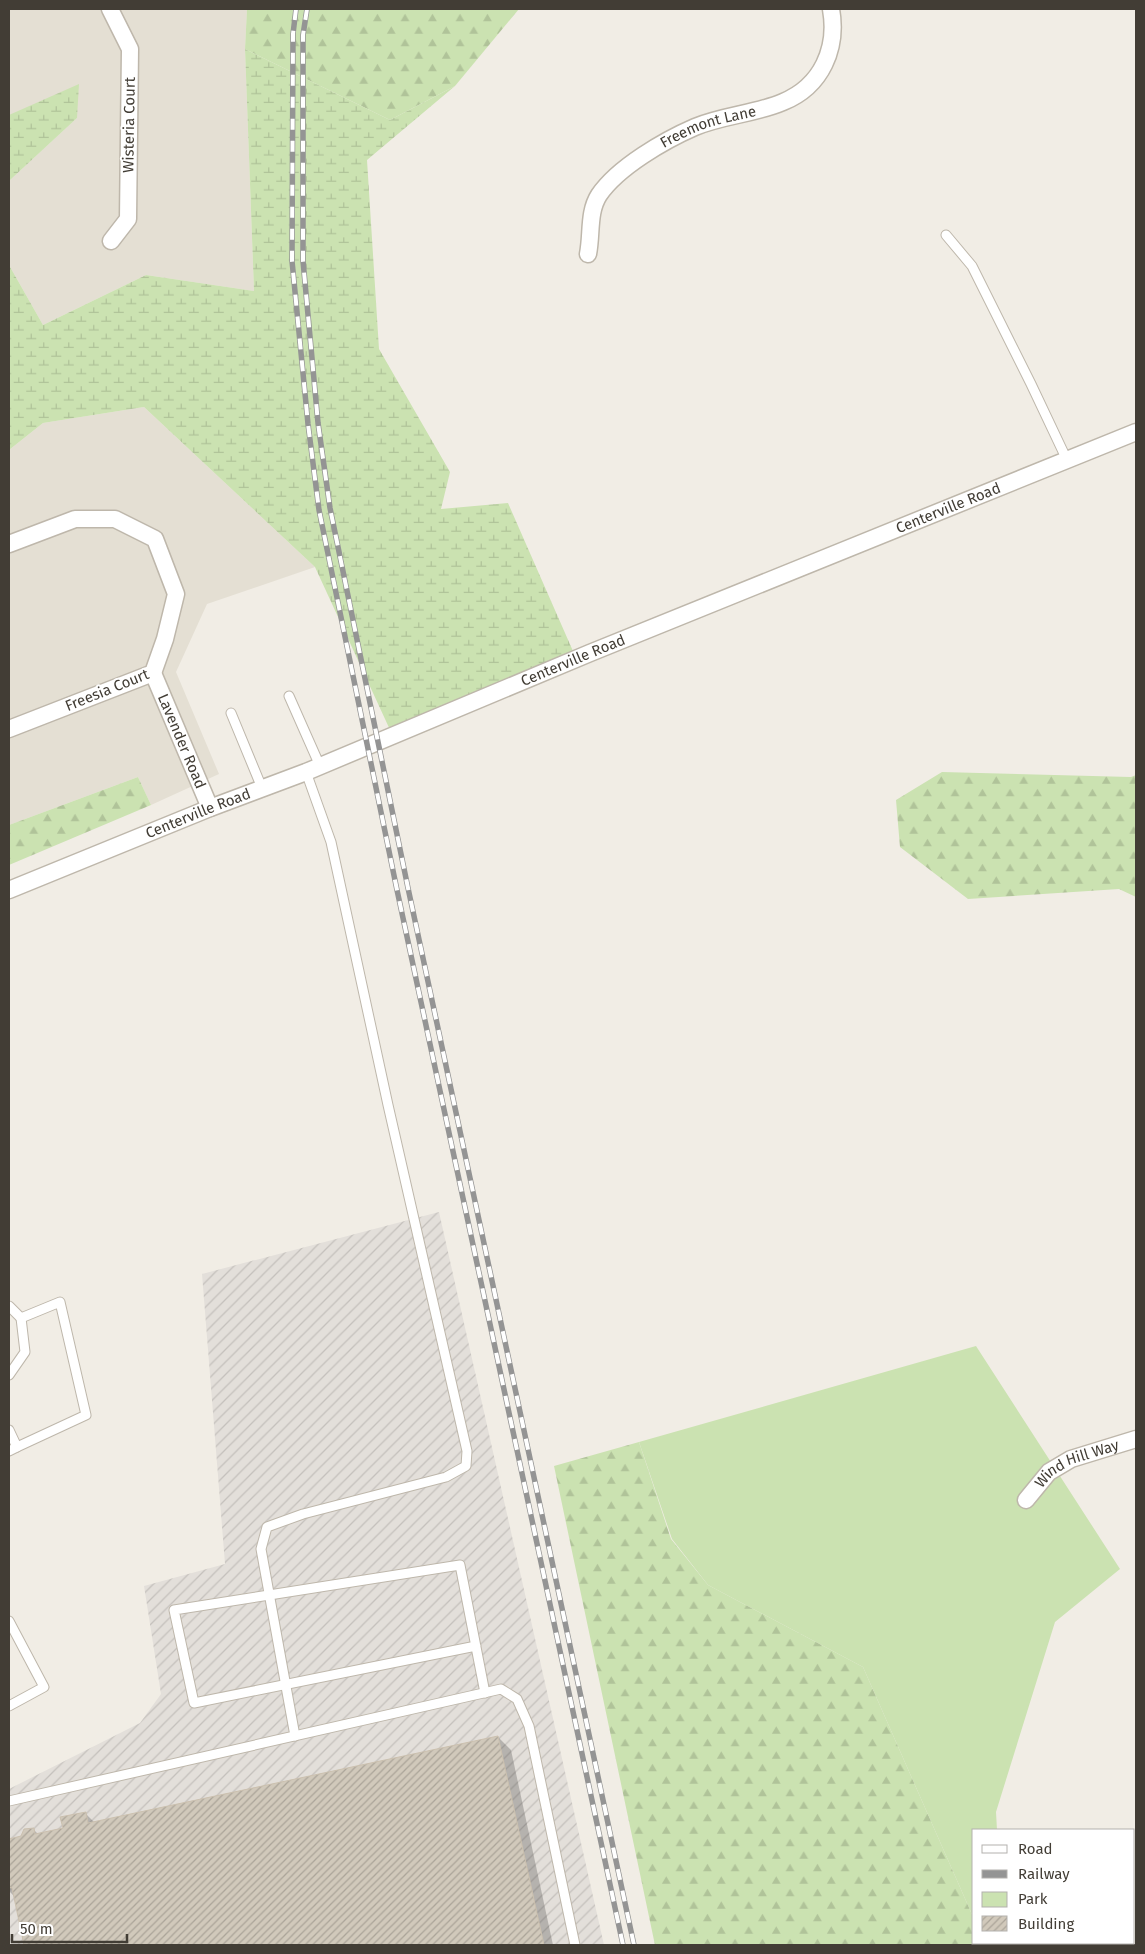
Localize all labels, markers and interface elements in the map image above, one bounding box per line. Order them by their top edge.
street label: Wisteria Court [119,76,139,173]
street label: Freemont Lane [657,102,758,152]
street label: Centerville Road [893,479,1003,537]
street label: Centerville Road [518,631,628,690]
street label: Freesia Court [63,665,152,715]
street label: Lavender Road [154,691,210,791]
street label: Centerville Road [143,785,253,842]
street label: Wind Hill Way [1031,1436,1122,1491]
legend [972,1829,1135,1944]
text: Road [1018,1840,1053,1858]
text: Railway [1018,1865,1070,1883]
text: Park [1018,1890,1048,1908]
scale bar [12,1912,128,1944]
text: Building [1018,1915,1074,1933]
text: 50 m [20,1920,53,1938]

